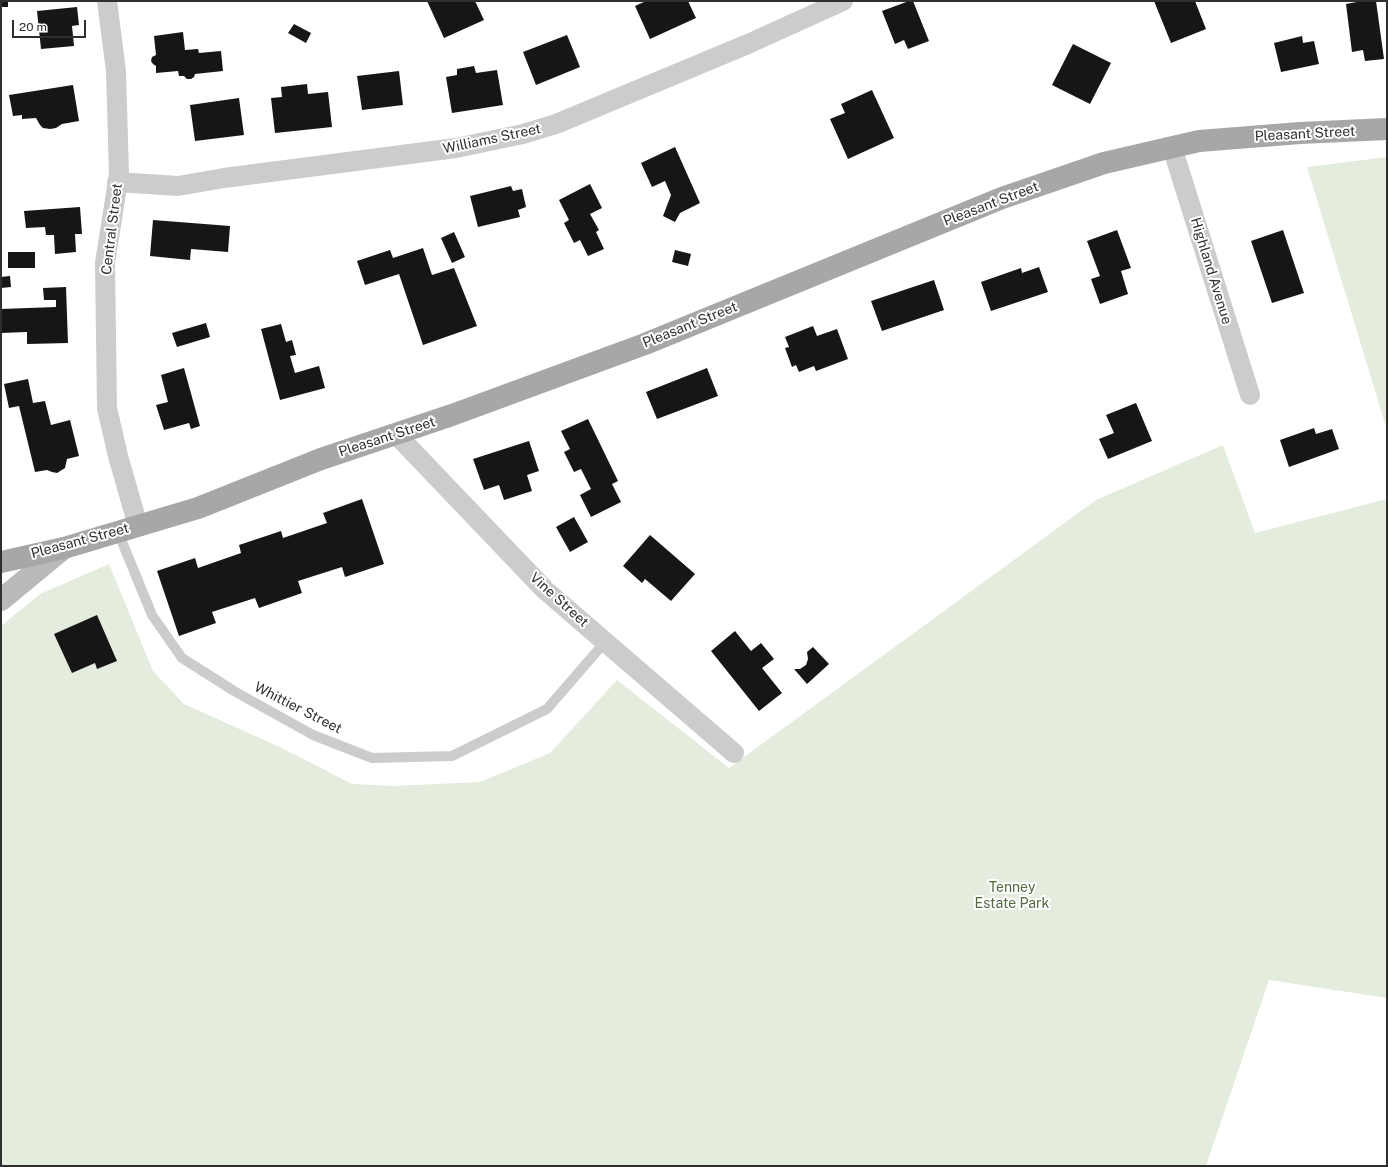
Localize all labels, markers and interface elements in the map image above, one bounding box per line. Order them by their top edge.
scale bar [14,12,88,38]
text: 20 m [19,20,47,34]
street label: Williams Street [441,120,543,158]
street label: Pleasant Street [1254,123,1356,145]
street label: Pleasant Street [941,178,1041,230]
street label: Central Street [98,182,126,276]
street label: Highland Avenue [1187,216,1235,326]
street label: Pleasant Street [640,298,740,352]
street label: Pleasant Street [337,413,437,461]
street label: Pleasant Street [29,520,131,562]
street label: Vine Street [526,569,592,631]
street label: Whittier Street [251,679,345,737]
park label: Tenney Estate Park [975,880,1049,912]

